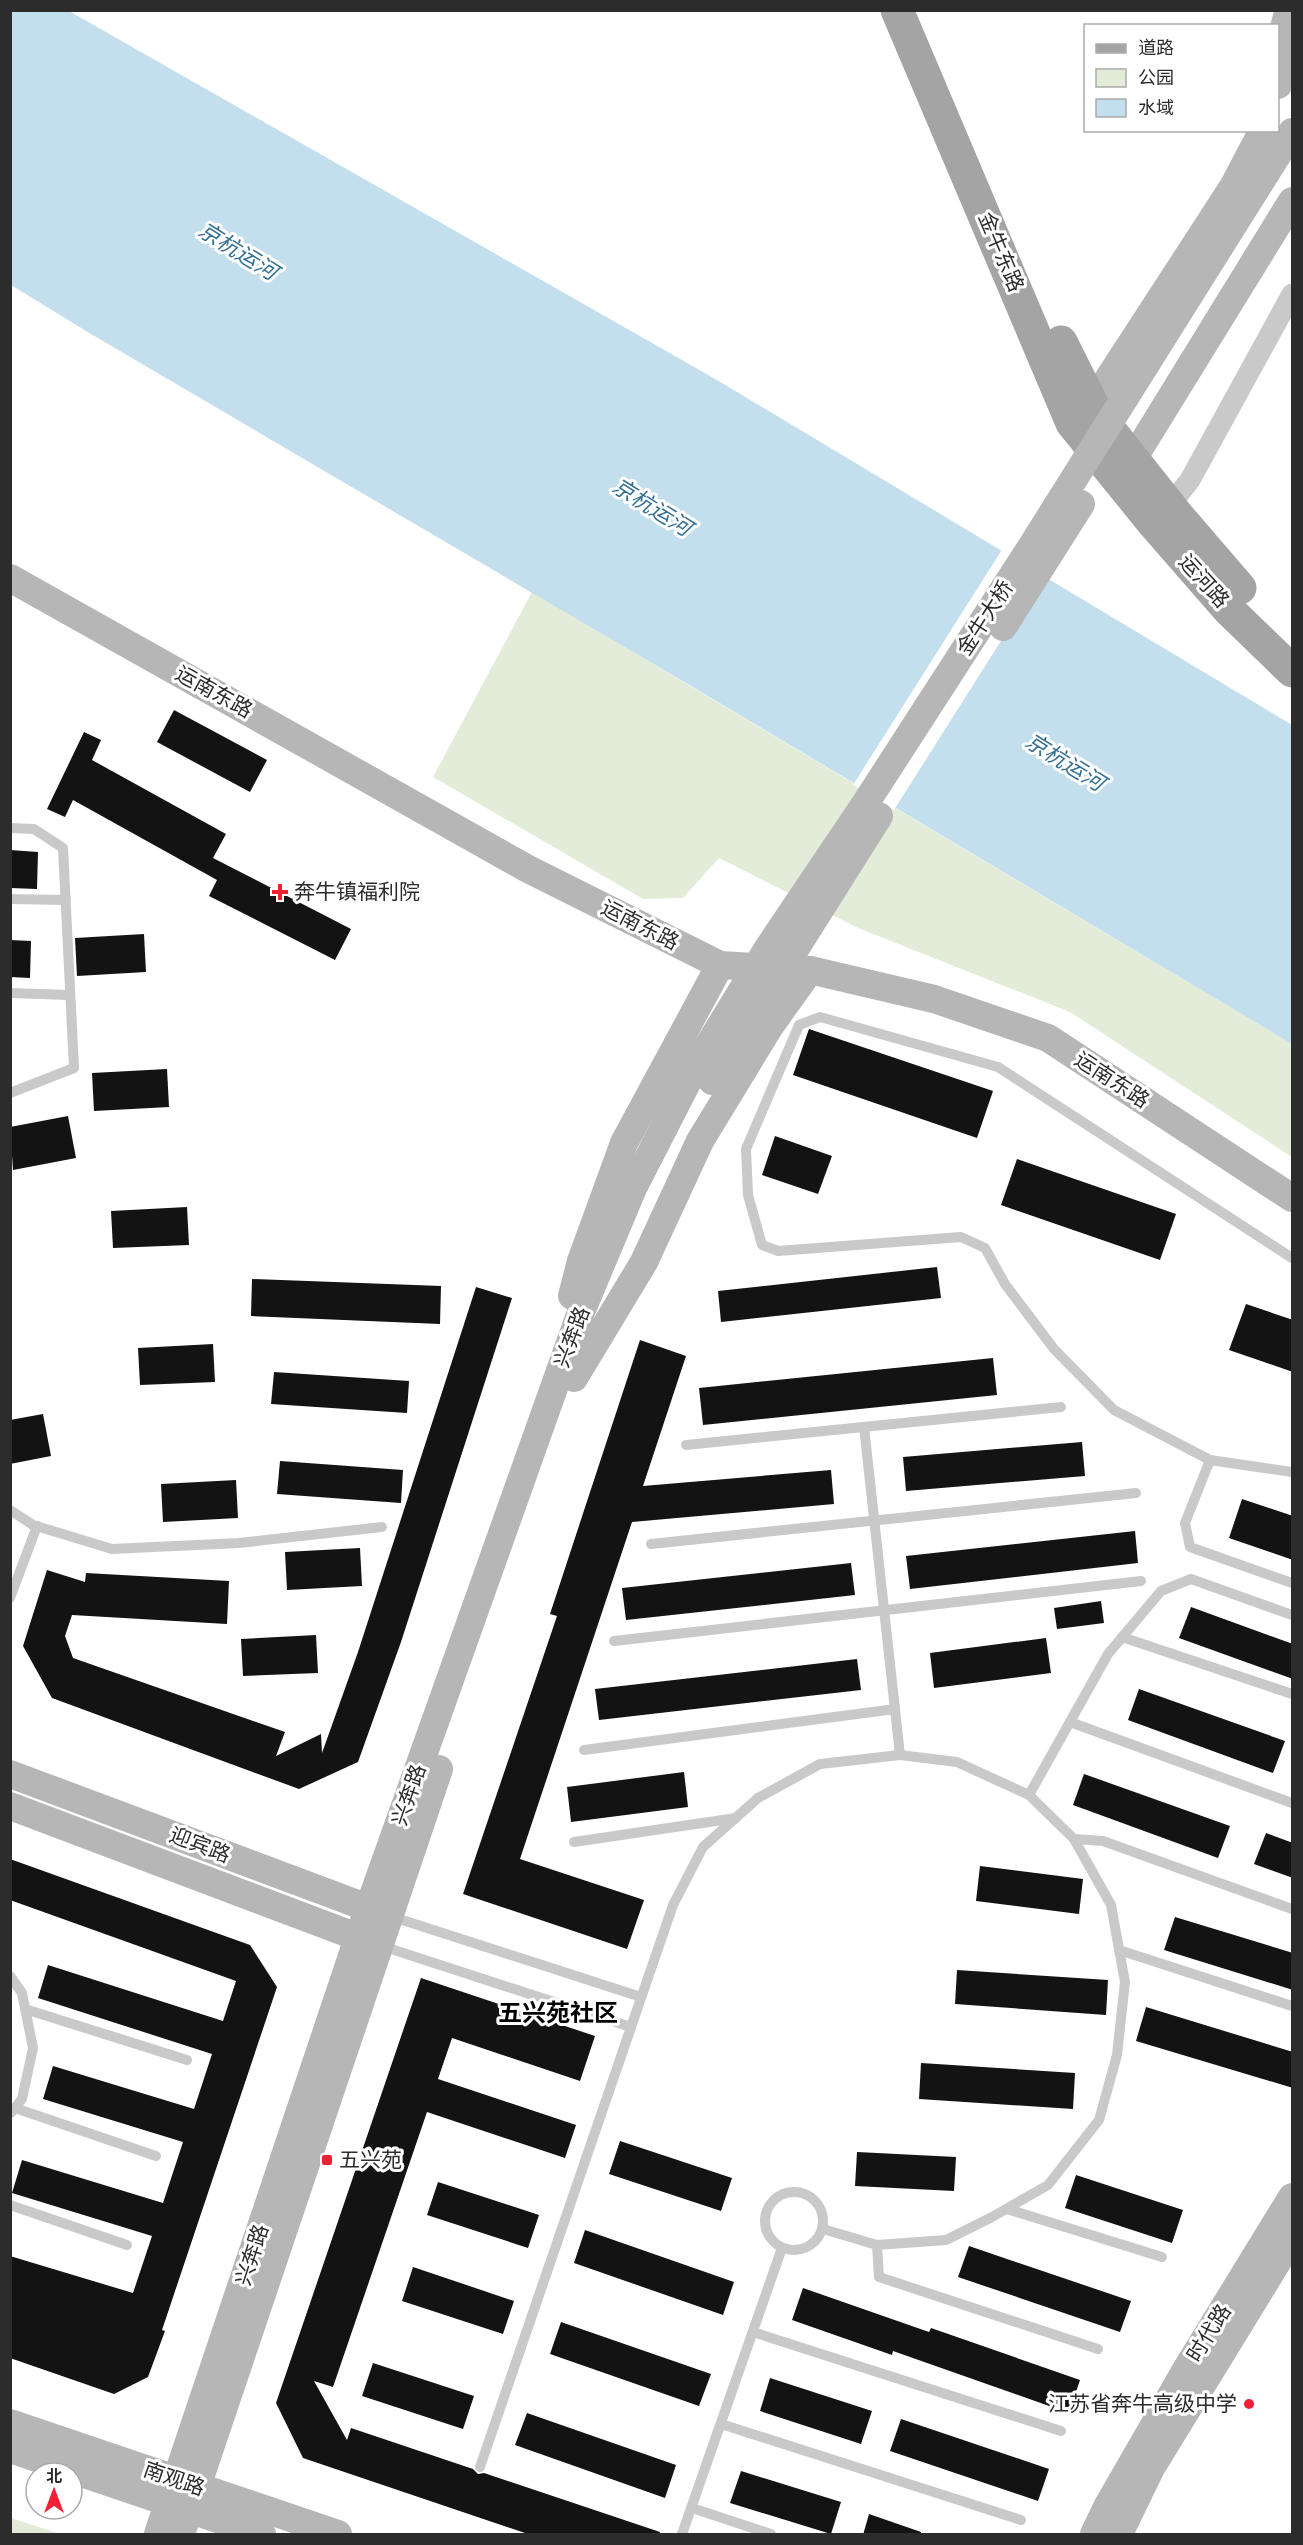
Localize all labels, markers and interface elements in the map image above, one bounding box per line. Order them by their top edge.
legend [1084,24,1279,132]
text: 道路 [1138,37,1174,58]
text: 公园 [1138,67,1174,88]
text: 水域 [1138,97,1174,118]
street label: 金牛东路 [974,209,1028,295]
water label: 京杭运河 [194,217,285,287]
water label: 京杭运河 [608,473,699,543]
street label: 运河路 [1174,550,1234,612]
street label: 金牛大桥 [952,576,1018,660]
street label: 运南东路 [171,661,257,723]
water label: 京杭运河 [1021,728,1112,798]
place label: 奔牛镇福利院 [294,880,420,904]
marker: 奔牛镇福利院 [271,883,289,901]
street label: 运南东路 [597,895,683,955]
street label: 运南东路 [1070,1047,1154,1113]
street label: 兴奔路 [550,1303,594,1371]
street label: 兴奔路 [387,1761,431,1829]
street label: 迎宾路 [166,1823,234,1867]
district label: 五兴苑社区 [498,1999,618,2027]
place label: 五兴苑 [339,2148,402,2172]
marker: 五兴苑 [320,2153,334,2167]
street label: 兴奔路 [231,2221,273,2289]
street label: 时代路 [1182,2300,1236,2366]
place label: 江苏省奔牛高级中学 [1048,2392,1237,2416]
marker: 江苏省奔牛高级中学 [1242,2397,1256,2411]
street label: 南观路 [140,2457,208,2501]
north arrow [24,2461,84,2521]
text: 北 [46,2467,62,2486]

